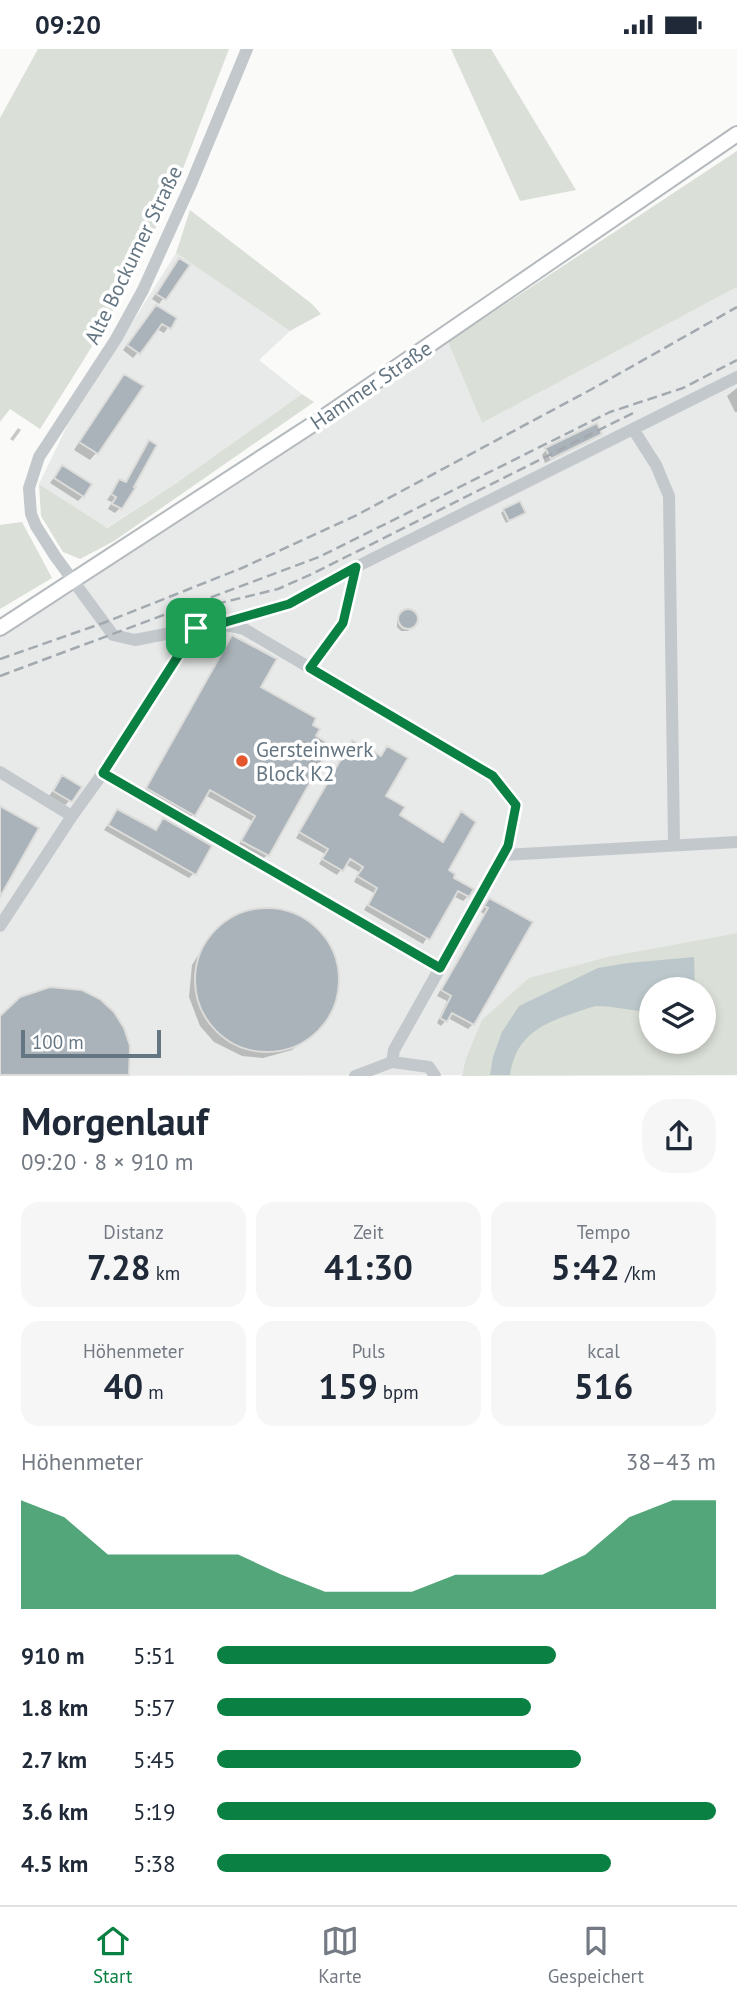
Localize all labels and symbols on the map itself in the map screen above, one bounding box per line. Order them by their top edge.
street label: Alte Bockumer Straße [78,161,188,349]
street label: Hammer Straße [305,334,437,436]
pin [166,598,226,658]
place label: Gersteinwerk Block K2 [256,736,373,787]
marker: Gersteinwerk Block K2 [234,753,250,769]
scale bar [21,1027,161,1058]

